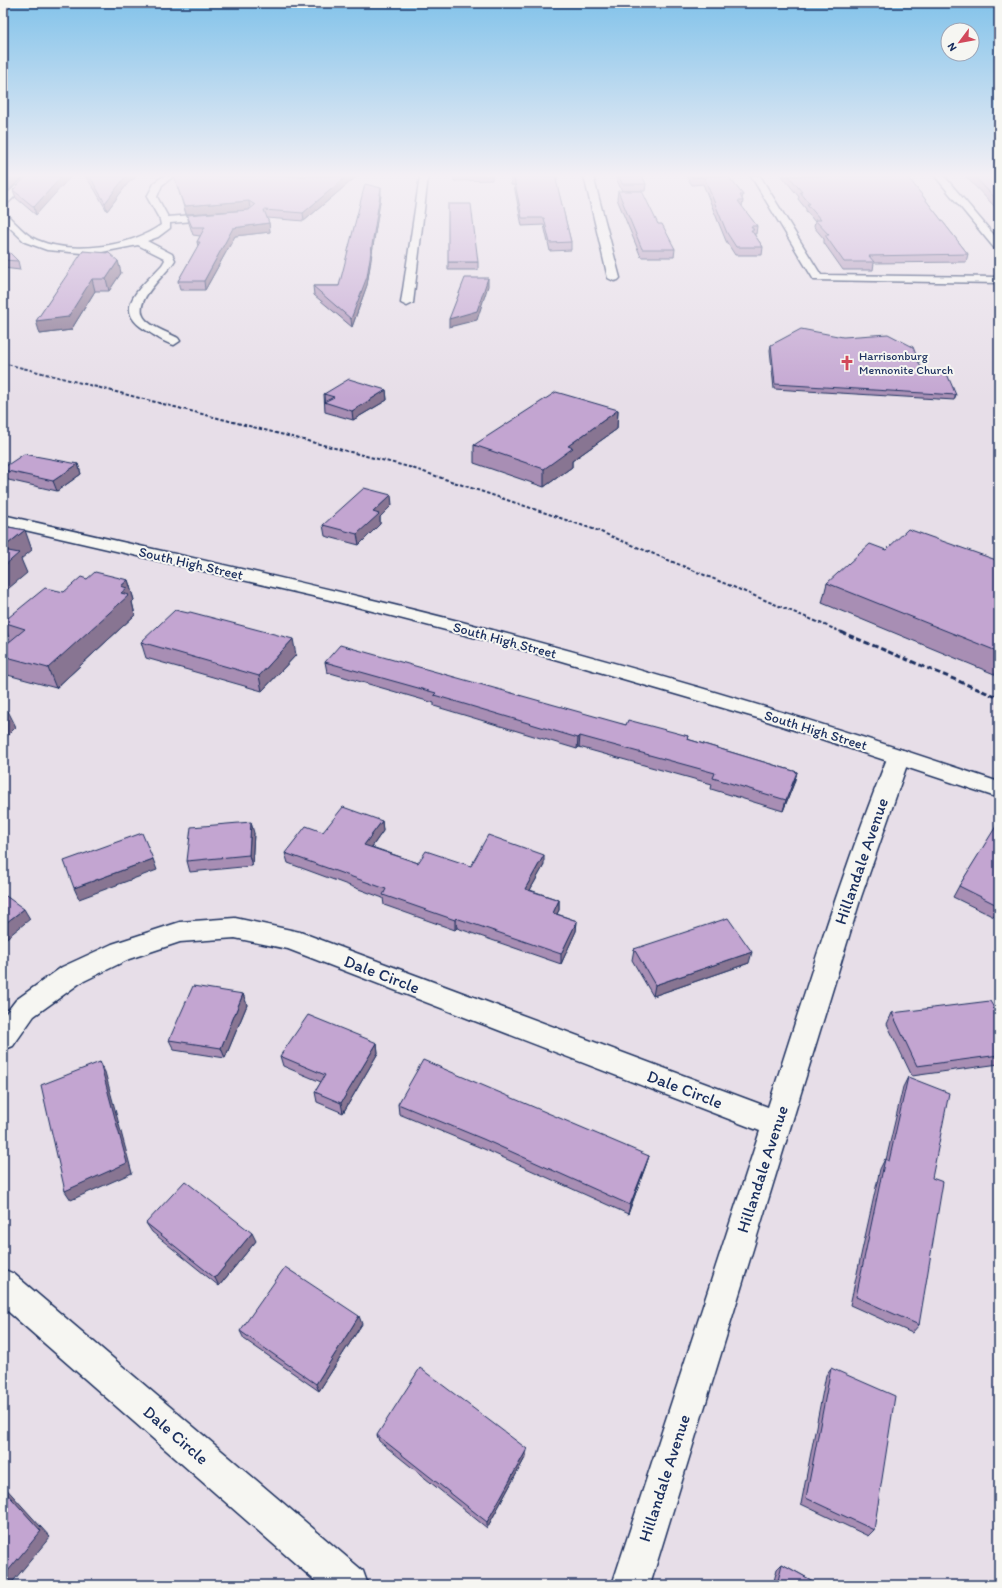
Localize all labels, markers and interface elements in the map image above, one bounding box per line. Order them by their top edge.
north arrow [940,22,980,62]
text: N [944,40,959,54]
place label: Harrisonburg Mennonite Church [859,349,953,377]
church icon: Harrisonburg Mennonite Church [838,354,856,372]
street label: South High Street [137,543,245,584]
street label: South High Street [451,618,559,662]
street label: South High Street [762,707,869,754]
street label: Hillandale Avenue [830,795,892,927]
street label: Dale Circle [341,950,423,998]
street label: Dale Circle [644,1065,726,1113]
street label: Hillandale Avenue [732,1103,792,1235]
street label: Dale Circle [139,1401,213,1469]
street label: Hillandale Avenue [634,1412,694,1544]

